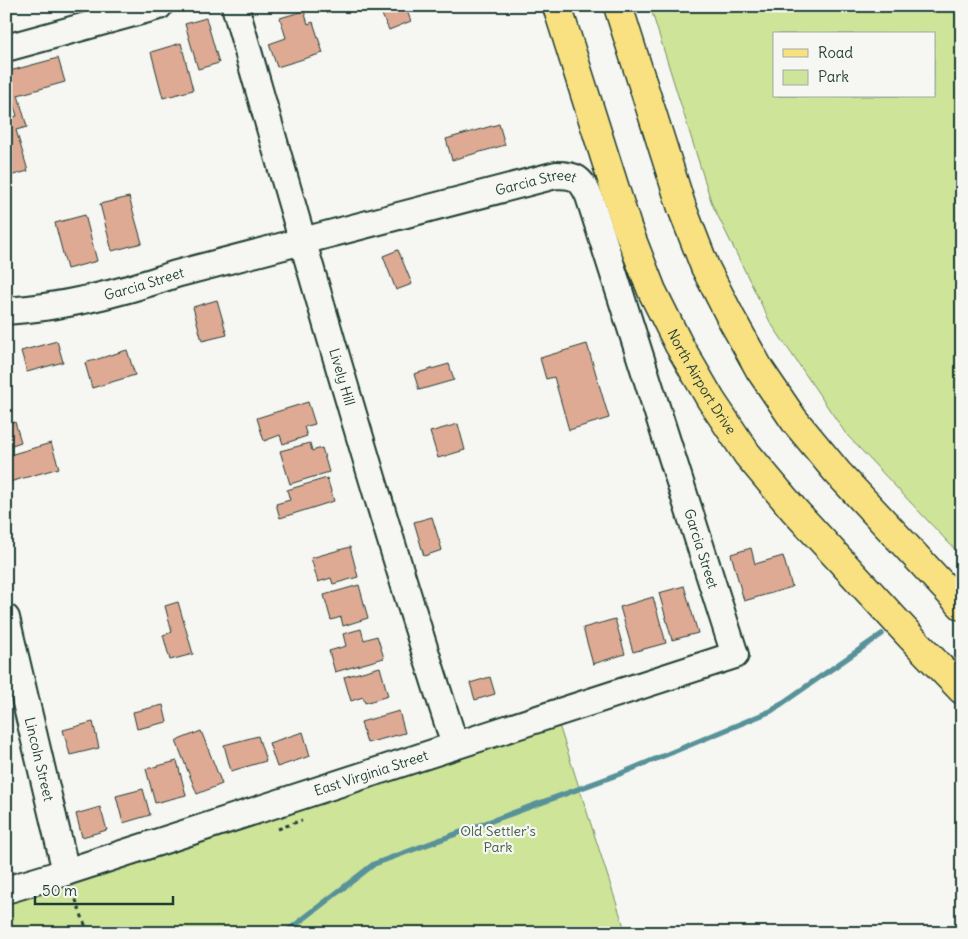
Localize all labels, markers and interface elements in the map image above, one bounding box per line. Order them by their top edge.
legend [773,32,936,98]
text: Road [818,43,853,62]
text: Park [818,67,849,86]
street label: Garcia Street [493,166,580,199]
street label: Garcia Street [102,263,186,304]
street label: North Airport Drive [663,326,740,438]
street label: Lively Hill [325,346,359,408]
street label: Garcia Street [680,507,722,591]
street label: Lincoln Street [21,715,58,803]
street label: East Virginia Street [312,746,431,800]
park label: Old Settler's Park [460,822,536,856]
scale bar [35,874,172,906]
text: 50 m [42,881,77,900]

